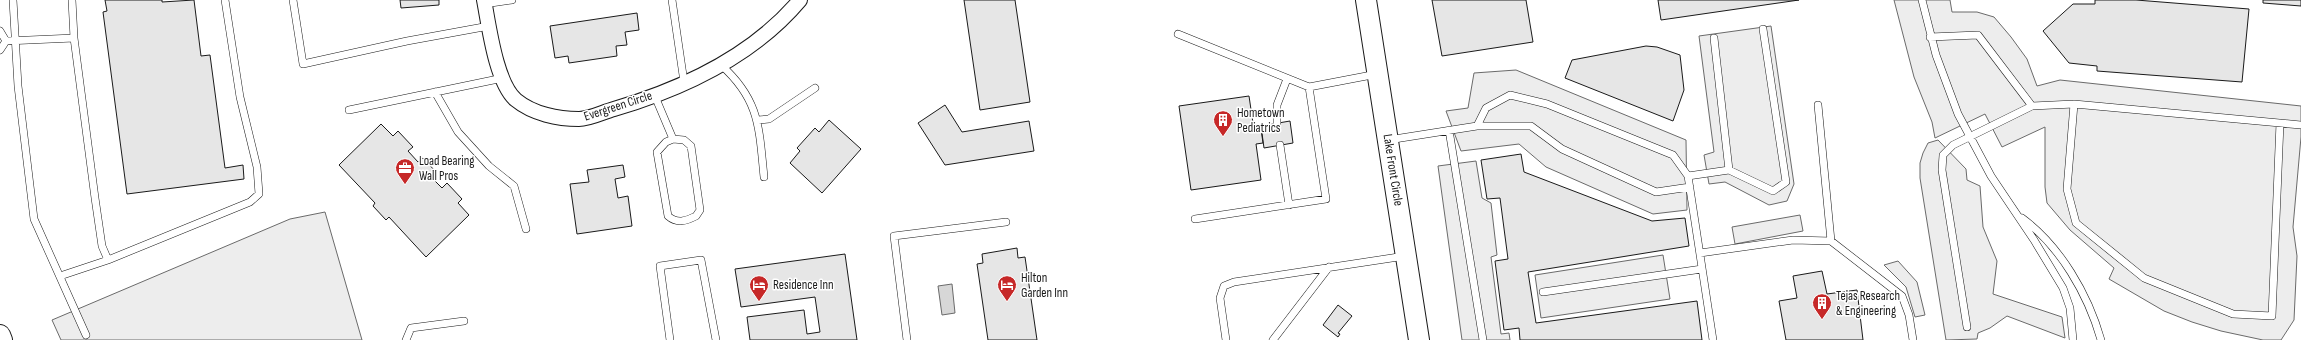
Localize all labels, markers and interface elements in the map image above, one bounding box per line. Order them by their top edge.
street label: Evergreen Circle [582,87,654,125]
place label: Hometown Pediatrics [1237,105,1285,136]
building icon: Hometown Pediatrics [1212,109,1234,137]
street label: Lake Front Circle [1379,133,1407,207]
place label: Load Bearing Wall Pros [419,153,474,184]
office icon: Load Bearing Wall Pros [394,157,416,185]
place label: Hilton Garden Inn [1021,270,1068,301]
hotel icon: Residence Inn [748,274,770,302]
hotel icon: Hilton Garden Inn [996,274,1018,302]
place label: Residence Inn [773,277,834,293]
place label: Tejas Research & Engineering [1836,288,1900,319]
building icon: Tejas Research & Engineering [1811,292,1833,320]

